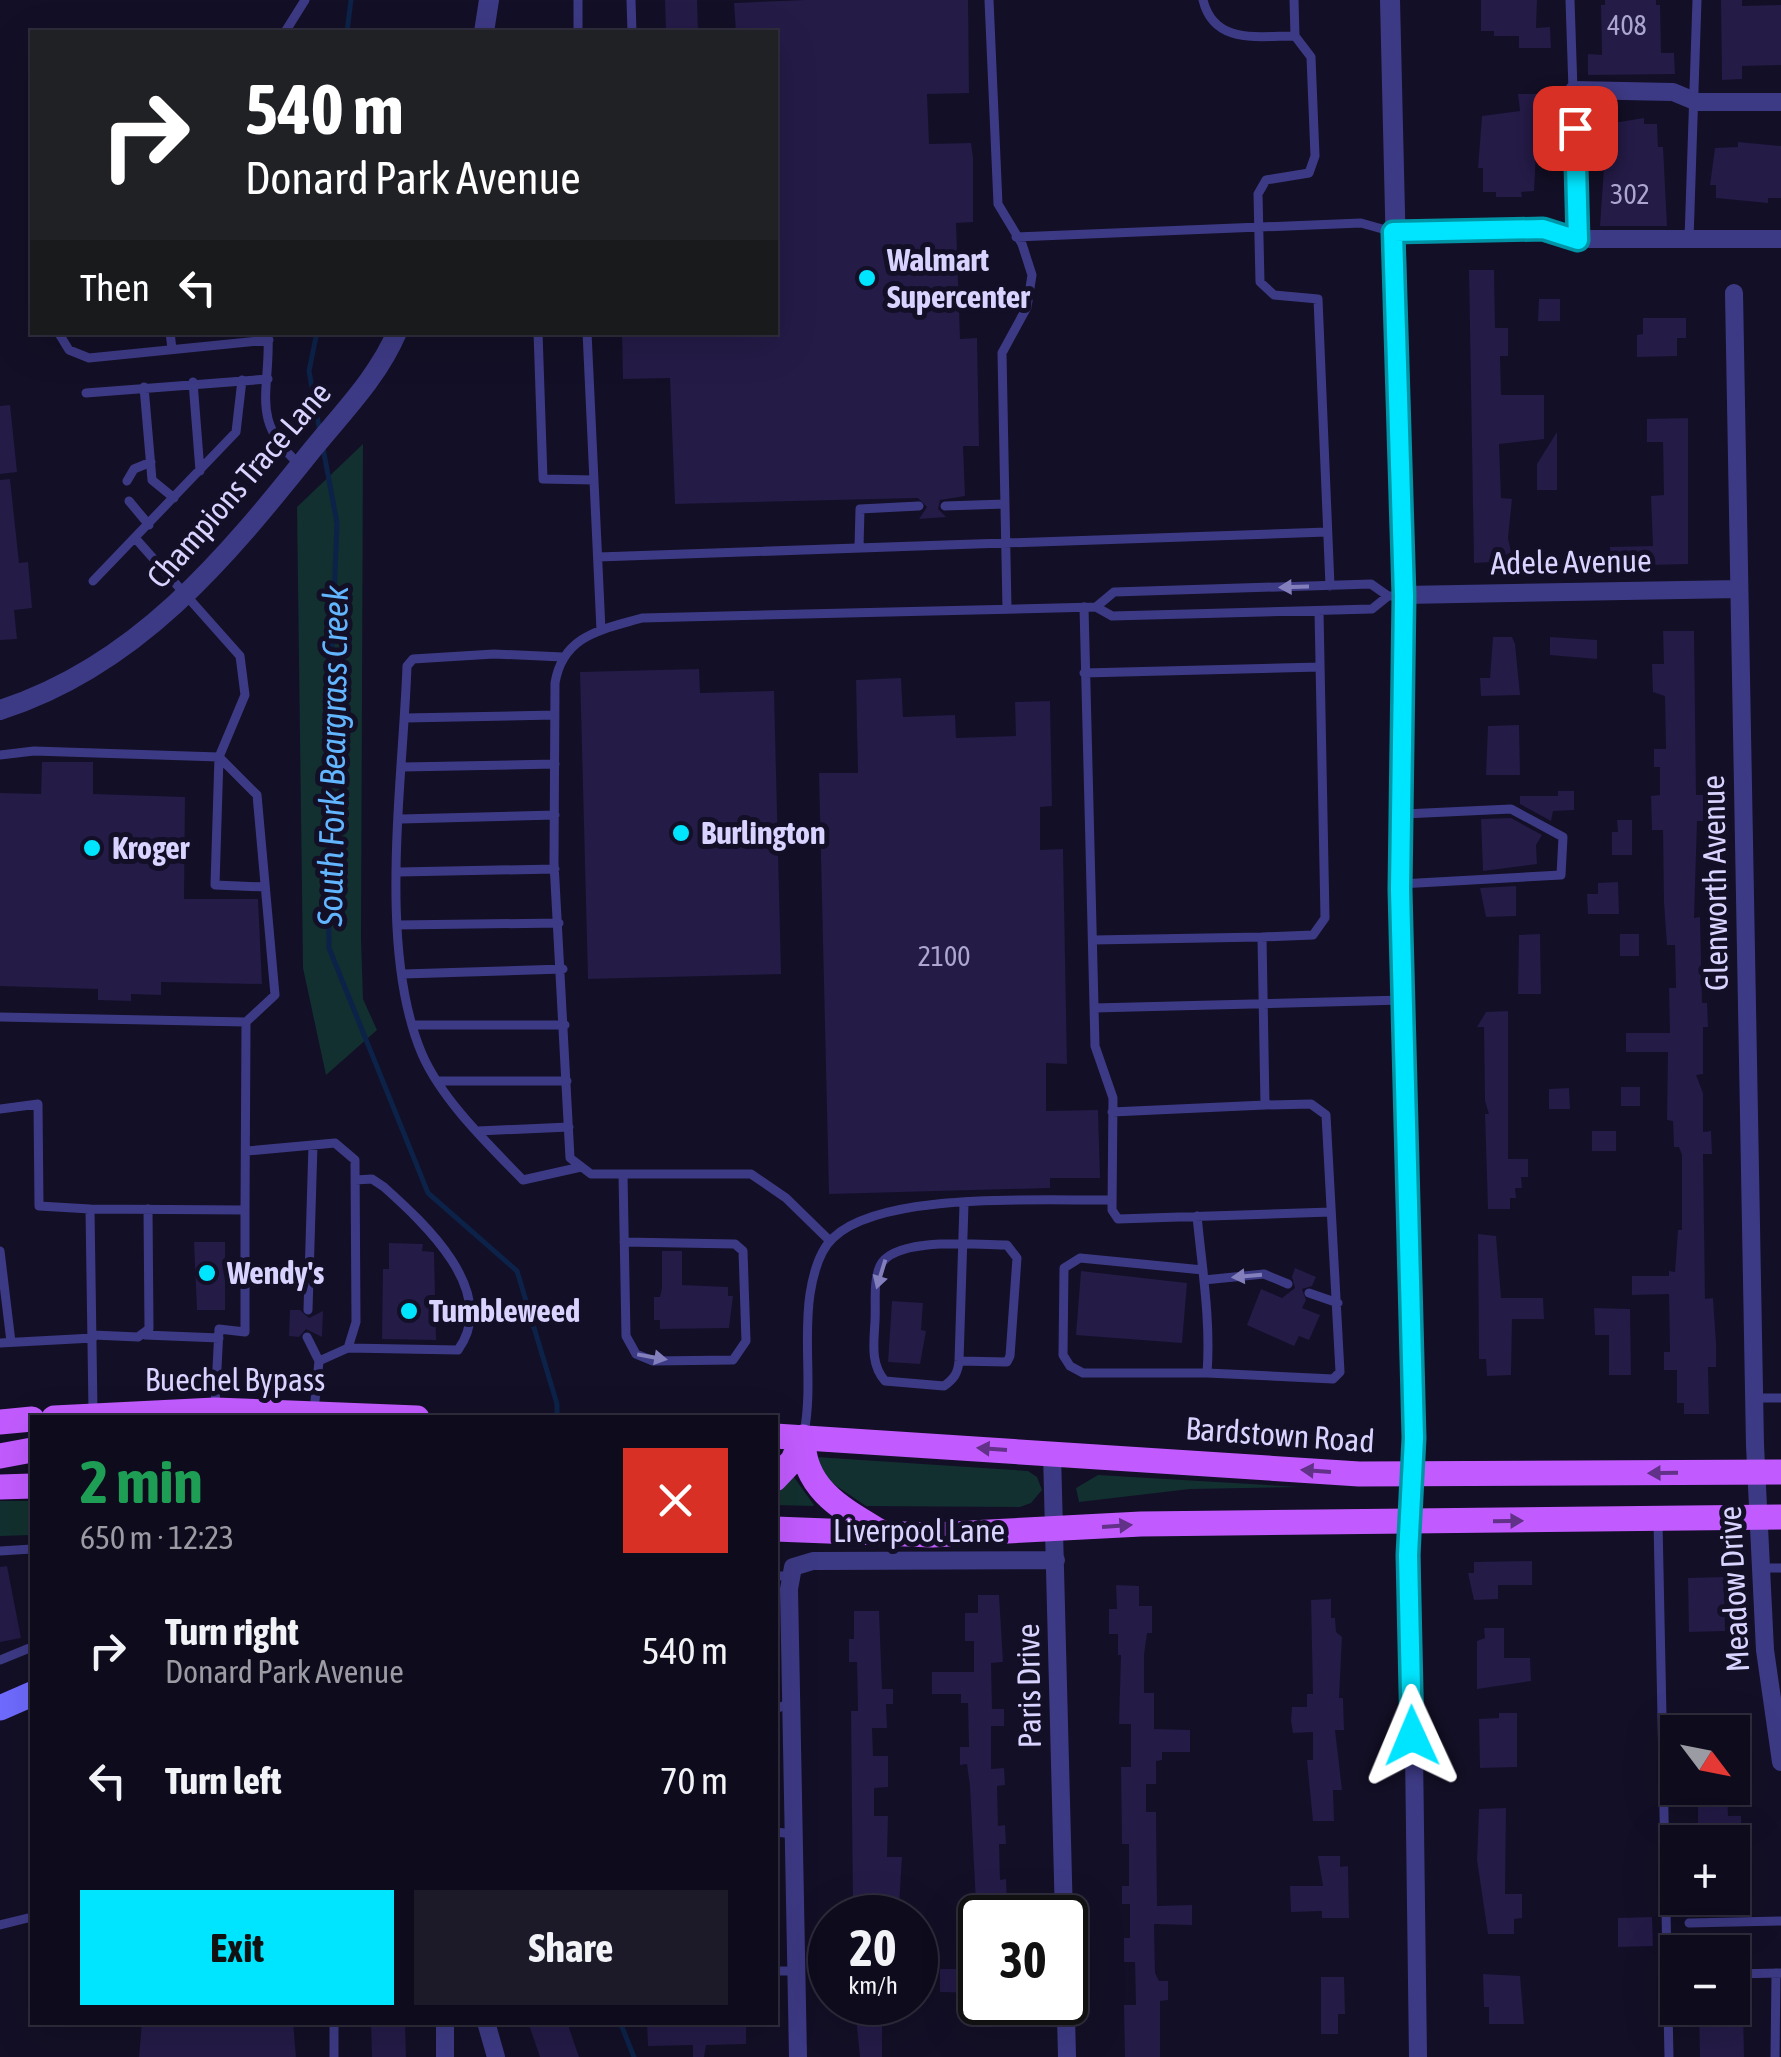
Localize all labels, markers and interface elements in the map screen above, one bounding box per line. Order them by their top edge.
house number: 408 [1607,9,1647,41]
text: 540 m [245,69,404,149]
icon: right [80,70,210,200]
pin [1533,86,1618,171]
icon: arrive [1548,101,1603,156]
text: Donard Park Avenue [245,152,581,204]
house number: 302 [1610,178,1650,210]
place label: Walmart Supercenter [886,241,1030,315]
icon: left [170,260,225,315]
text: Then [80,266,150,309]
marker: Walmart Supercenter [856,267,878,289]
street label: Champions Trace Lane [139,374,338,595]
street label: Adele Avenue [1490,542,1652,581]
one-way arrow [1278,579,1310,595]
water label: South Fork Beargrass Creek [309,585,355,928]
street label: Glenworth Avenue [1694,775,1735,991]
place label: Burlington [701,814,826,851]
marker: Burlington [670,822,692,844]
place label: Kroger [112,829,190,866]
marker: Kroger [81,837,103,859]
house number: 2100 [918,940,970,972]
place label: Wendy's [226,1254,324,1291]
one-way arrow [873,1259,888,1289]
marker: Wendy's [196,1262,218,1284]
one-way arrow [1231,1268,1262,1284]
place label: Tumbleweed [429,1292,580,1329]
marker: Tumbleweed [398,1300,420,1322]
one-way arrow [637,1350,669,1365]
street label: Buechel Bypass [145,1361,325,1398]
street label: Bardstown Road [1184,1409,1376,1460]
one-way arrow [976,1441,1008,1457]
text: 2 min [80,1447,203,1516]
button: close [623,1448,728,1553]
one-way arrow [1300,1463,1332,1479]
one-way arrow [1647,1465,1679,1481]
street label: Meadow Drive [1711,1505,1756,1673]
street label: Liverpool Lane [833,1512,1005,1549]
one-way arrow [1493,1513,1525,1529]
one-way arrow [1102,1517,1133,1533]
text: 650 m · 12:23 [80,1519,234,1556]
text: Turn right [165,1610,299,1653]
icon: right [80,1623,135,1678]
street label: Paris Drive [1009,1623,1048,1749]
text: 540 m [642,1629,728,1672]
text: Donard Park Avenue [165,1653,404,1690]
position arrow [1360,1684,1464,1788]
north arrow [1660,1715,1750,1805]
map controls [1660,1715,1750,2025]
icon: left [80,1753,135,1808]
text: Turn left [165,1759,281,1802]
text: 70 m [660,1759,728,1802]
button: + [1660,1825,1750,1915]
button: Exit [80,1890,394,2005]
button: Share [414,1890,728,2005]
speed limit sign: 30 [958,1895,1088,2025]
text: 20 [849,1919,896,1977]
button: − [1660,1935,1750,2025]
text: km/h [848,1971,898,1999]

